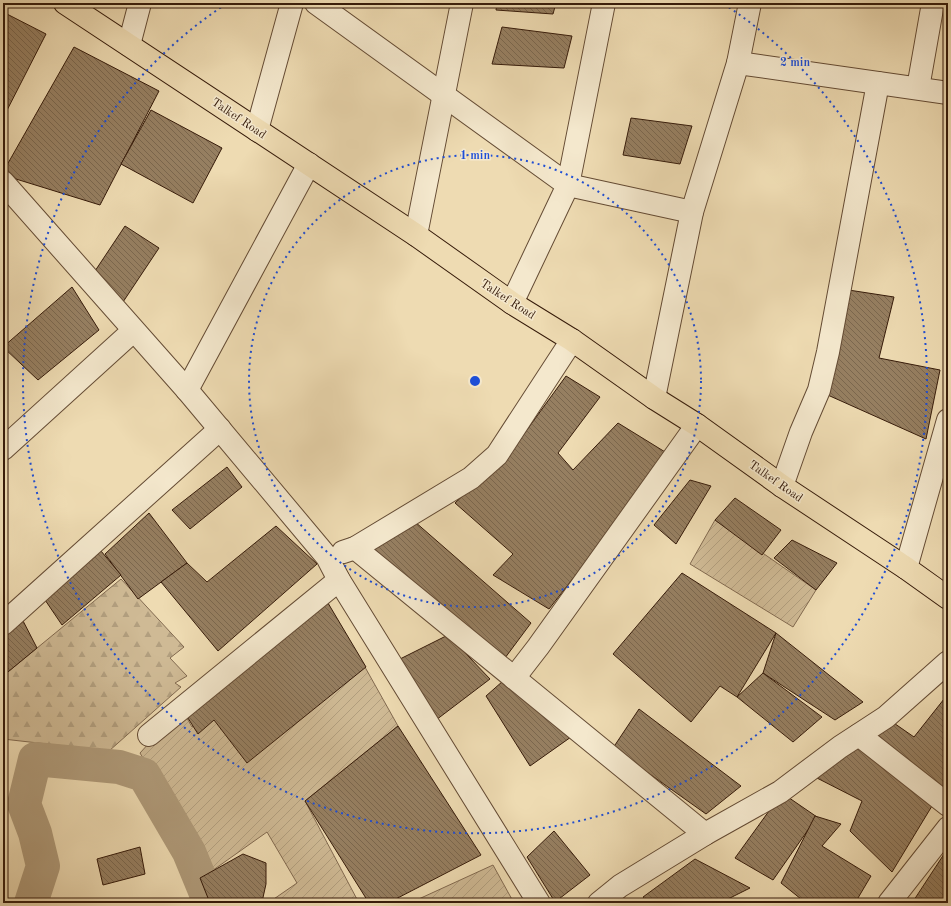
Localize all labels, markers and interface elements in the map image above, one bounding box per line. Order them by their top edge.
text: 2 min [780,57,810,69]
street label: Talkef Road [209,96,268,141]
text: 1 min [460,150,490,162]
street label: Talkef Road [478,278,537,322]
centre of rings [468,374,482,388]
street label: Talkef Road [746,459,805,505]

